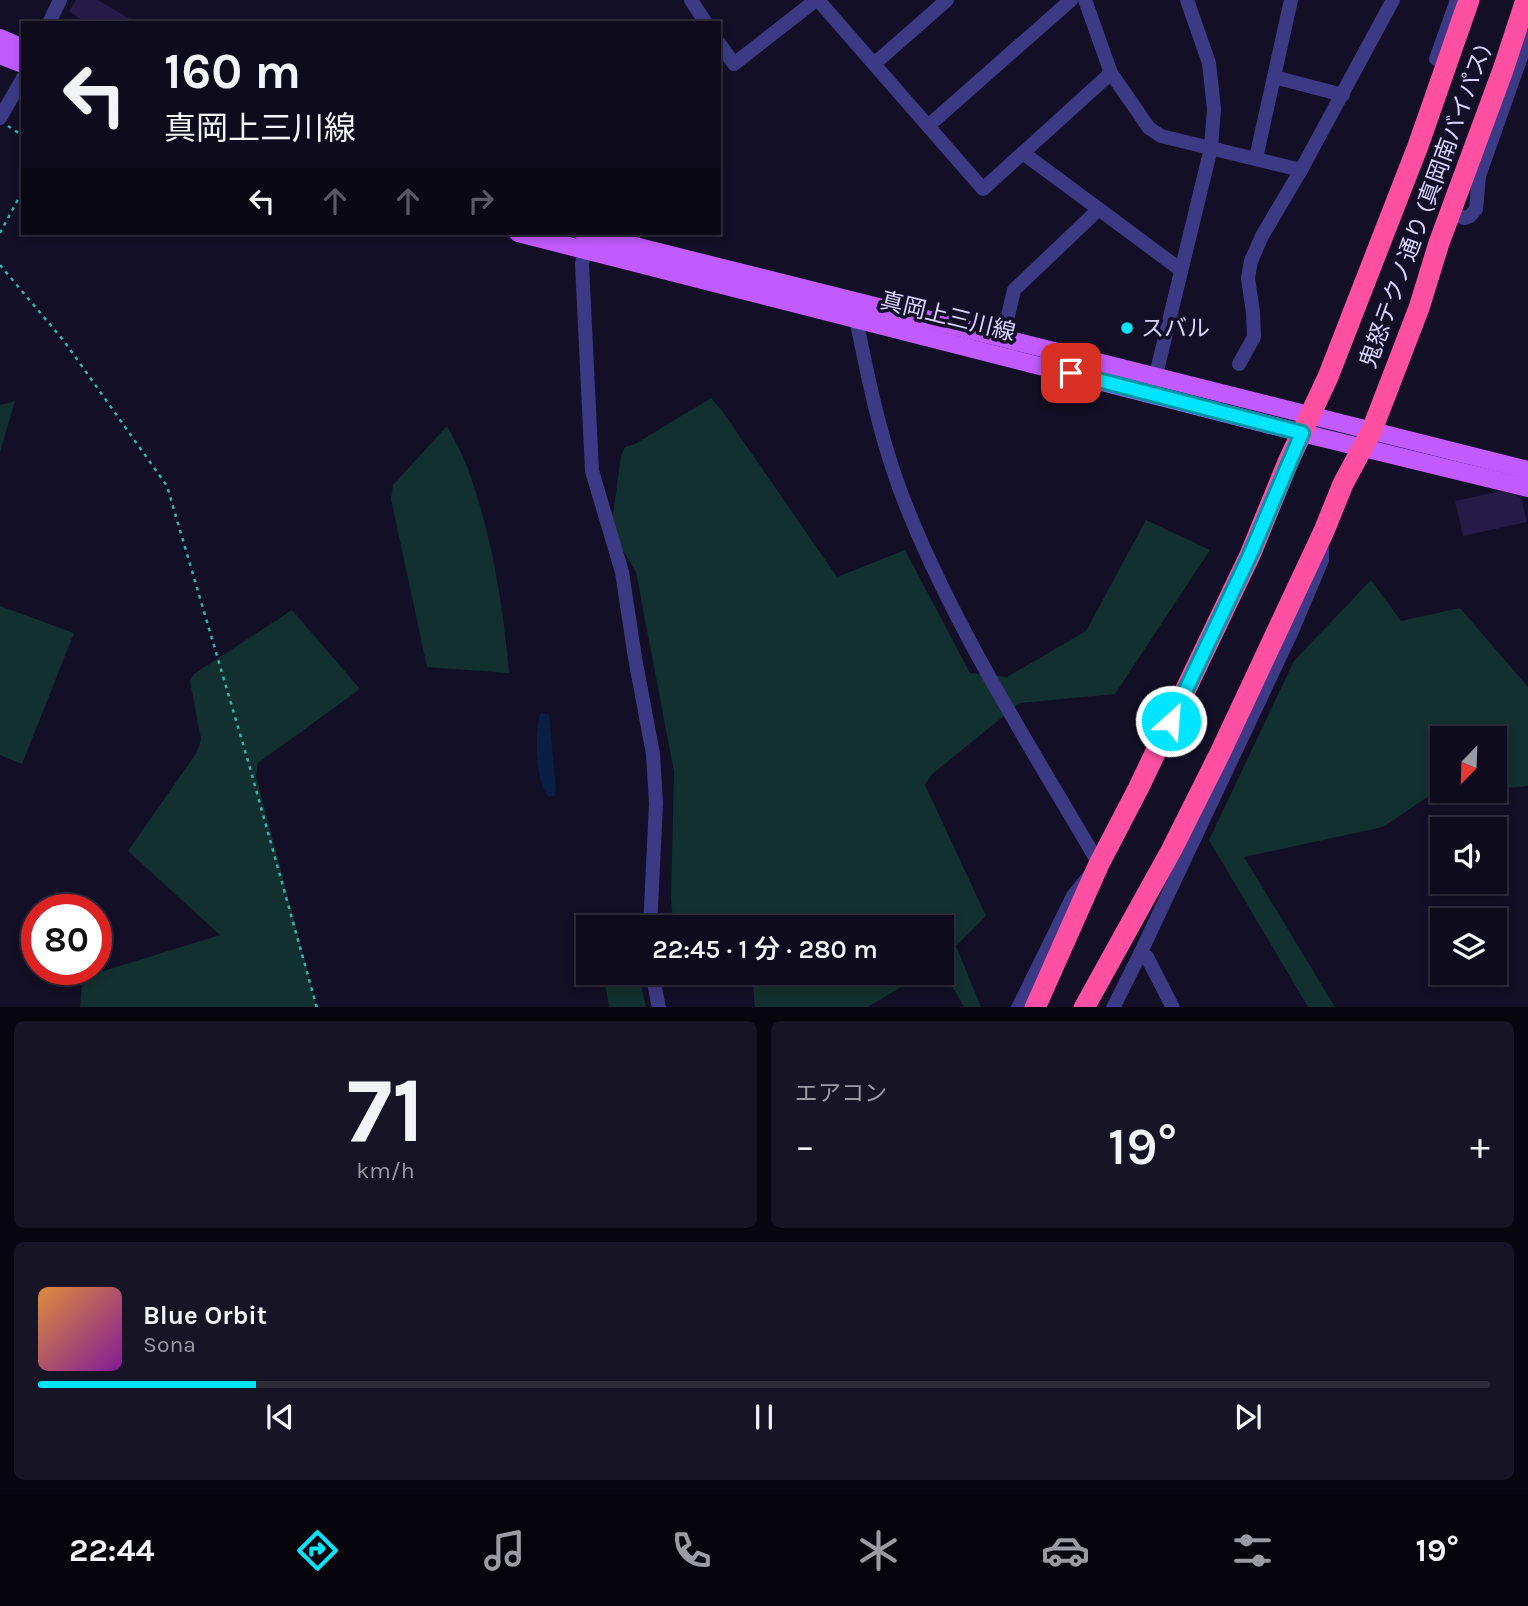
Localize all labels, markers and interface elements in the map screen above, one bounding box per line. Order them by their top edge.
street label: 鬼怒テクノ通り (真岡南バイパス) [1354,41,1497,371]
text: 160 m [164,43,301,100]
icon: left [49,49,140,140]
text: 真岡上三川線 [164,110,356,147]
icon: left [243,182,281,220]
icon: ahead [316,182,354,220]
icon: ahead [389,182,427,220]
icon: right [462,182,500,220]
street label: 真岡上三川線 [878,287,1018,346]
place label: スバル [1141,315,1210,342]
marker: スバル [1119,320,1135,336]
pin [1041,343,1101,403]
icon: arrive [1052,354,1090,392]
position arrow [1134,684,1208,758]
north arrow [1430,726,1507,803]
map controls [1430,726,1507,985]
button: sound [1430,817,1507,894]
speed limit sign: 80 [21,894,112,985]
button: layers [1430,908,1507,985]
text: 22:45 · 1 分 · 280 m [652,934,878,965]
text: 71 [347,1058,424,1164]
text: エアコン [795,1080,887,1107]
text: 19° [1108,1116,1177,1177]
text: − [795,1124,815,1169]
text: + [1470,1124,1490,1169]
text: km/h [356,1157,415,1184]
text: Blue Orbit [143,1300,267,1331]
text: Sona [143,1331,196,1358]
icon: previous [261,1398,299,1436]
icon: pause [745,1398,783,1436]
icon: next [1229,1398,1267,1436]
icon: directions [293,1526,342,1575]
icon: music [480,1526,529,1575]
icon: phone [667,1526,716,1575]
icon: climate [854,1526,903,1575]
icon: car [1041,1526,1090,1575]
icon: filters [1228,1526,1277,1575]
text: 22:44 [69,1532,155,1569]
text: 19° [1415,1532,1459,1569]

